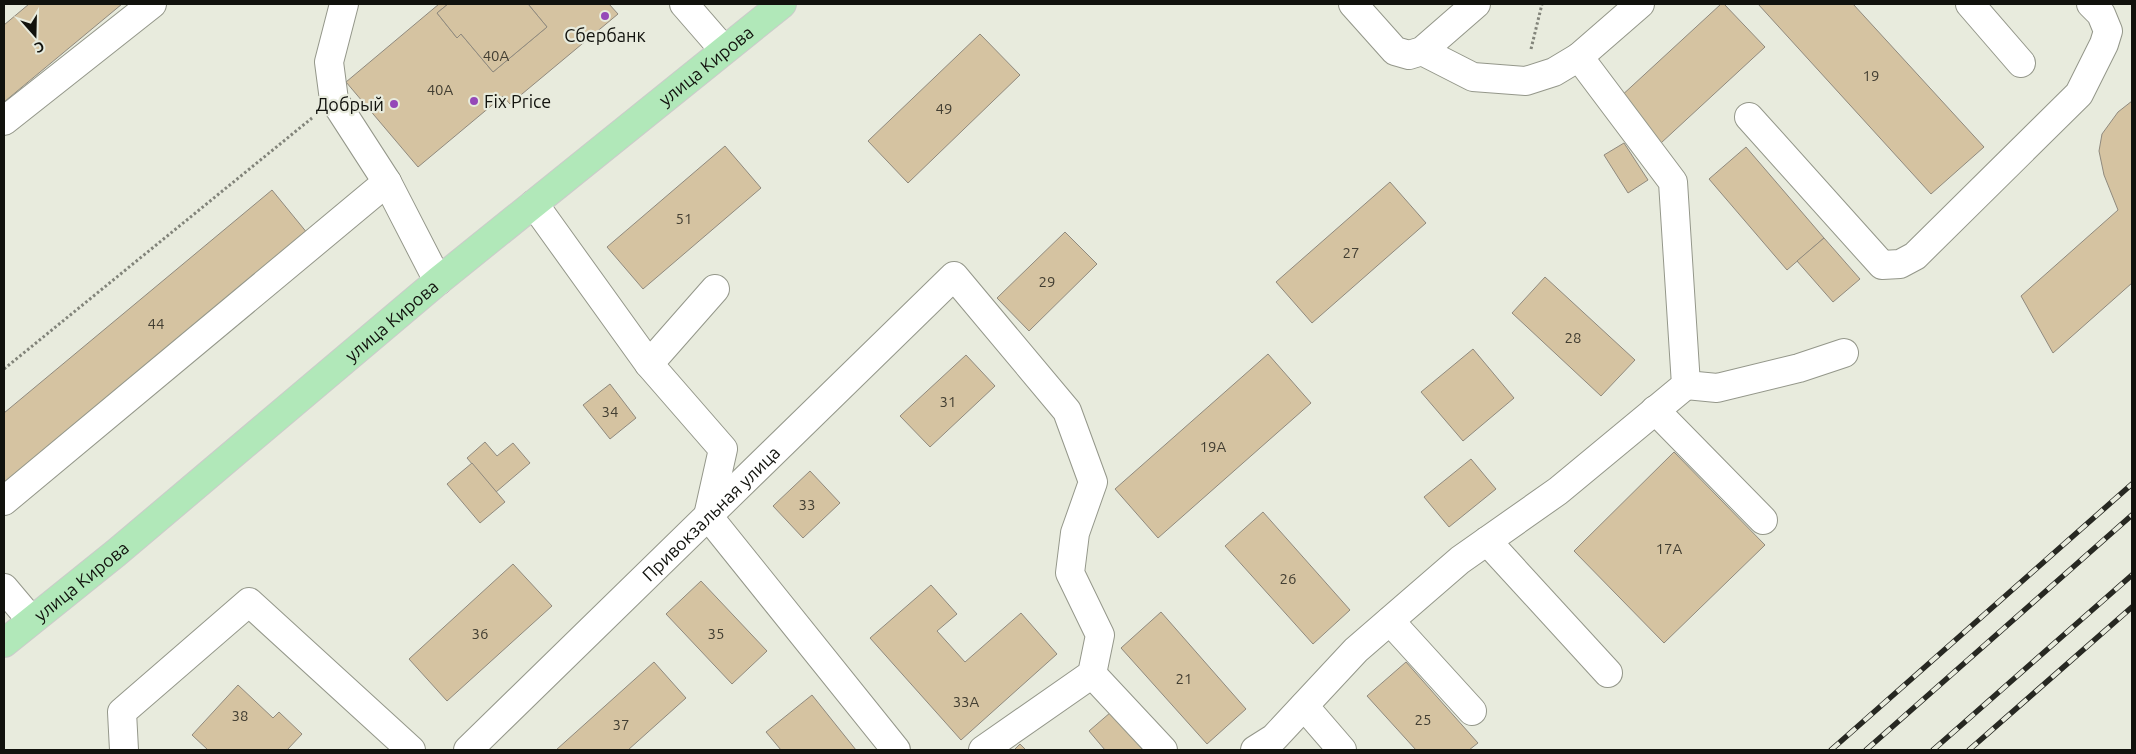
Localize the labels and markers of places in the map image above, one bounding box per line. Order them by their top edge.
marker: Сбербанк [599,10,611,22]
place label: Сбербанк [564,25,646,45]
place label: Fix Price [484,91,551,111]
place label: Добрый [316,94,384,114]
marker: Fix Price [468,95,480,107]
marker: Добрый [388,98,400,110]

